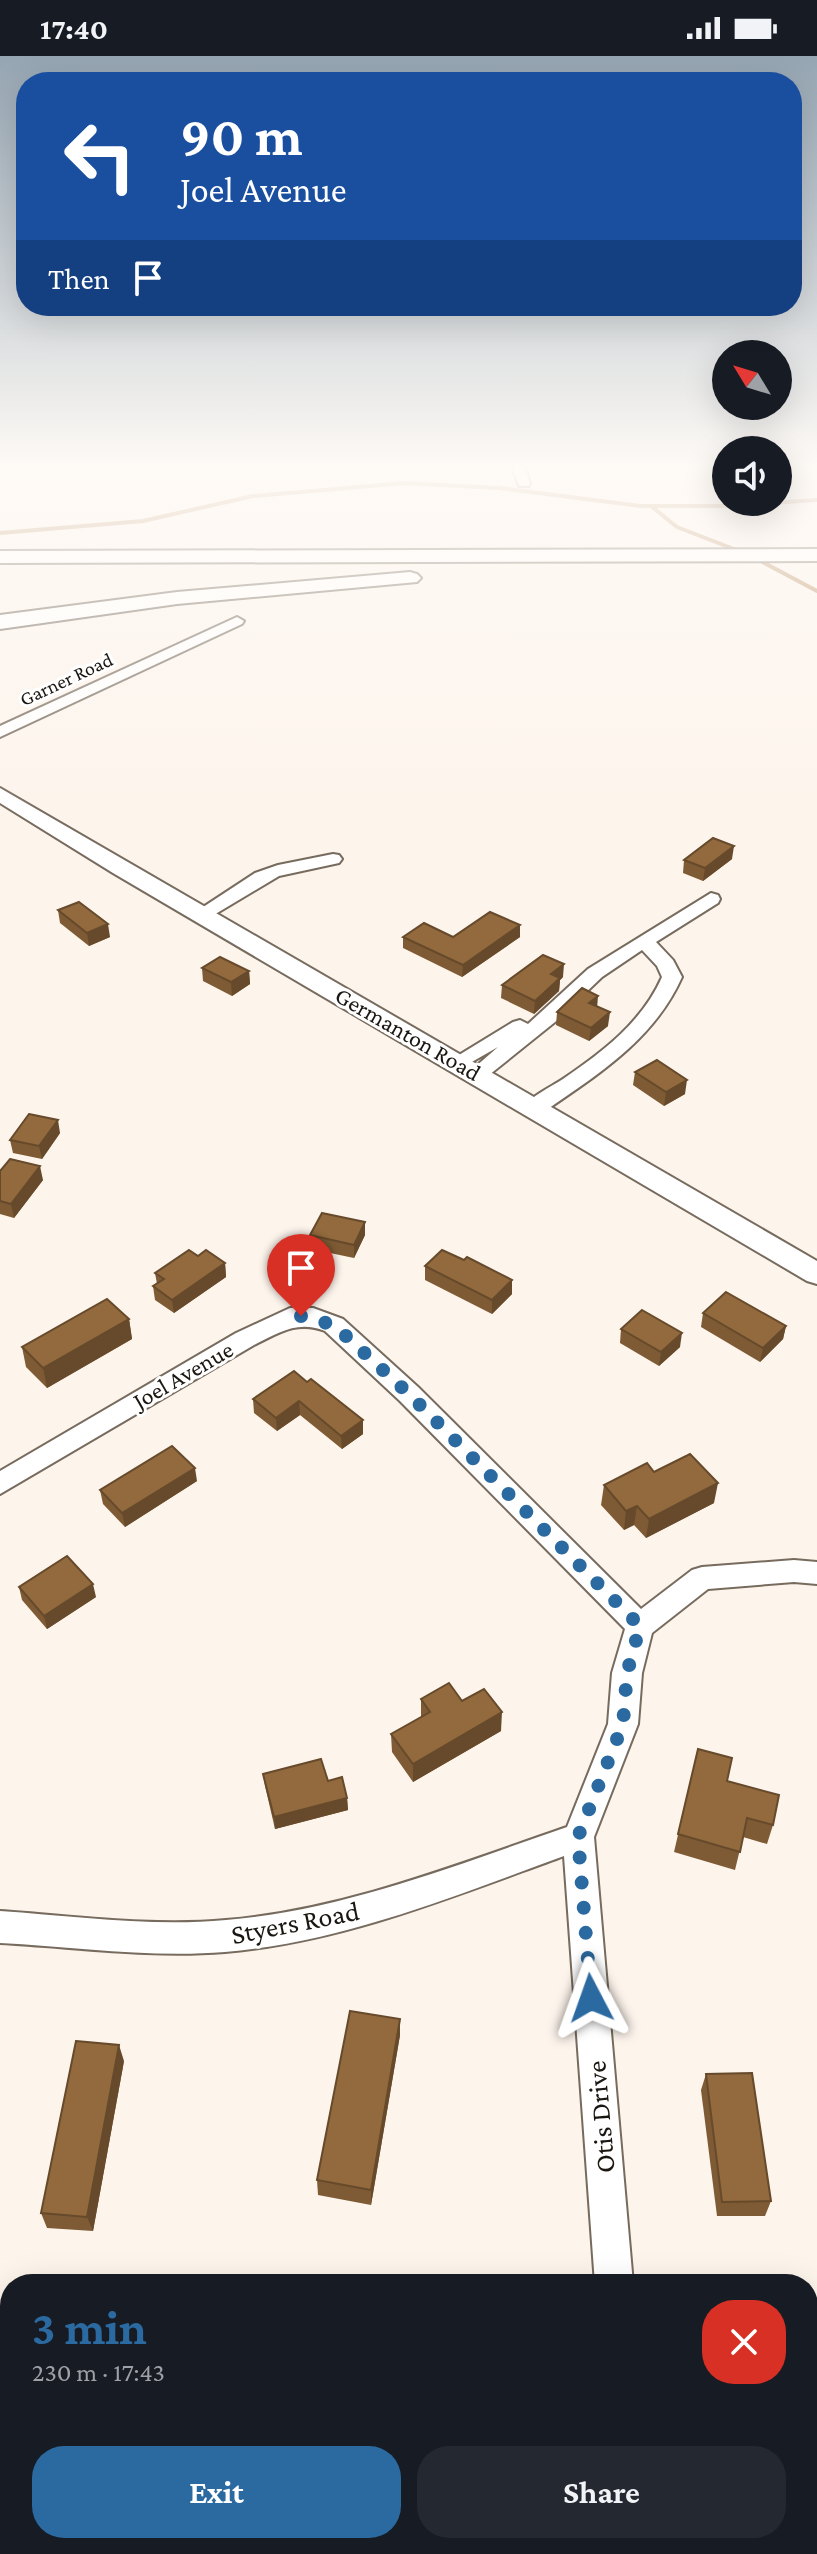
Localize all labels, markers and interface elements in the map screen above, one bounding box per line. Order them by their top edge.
text: 17:40 [40,12,108,45]
icon: left [48,104,152,208]
text: 90 m [180,105,303,167]
text: Joel Avenue [180,170,347,210]
icon: arrive [126,256,170,300]
text: Then [48,262,110,295]
north arrow [712,340,792,420]
map controls [712,340,792,516]
button: sound [712,436,792,516]
street label: Garner Road [16,648,116,710]
street label: Germanton Road [331,981,486,1086]
pin [267,1234,335,1316]
icon: arrive [279,1246,323,1290]
street label: Joel Avenue [126,1335,238,1415]
street label: Styers Road [228,1895,362,1950]
position arrow [549,1956,633,2040]
street label: Otis Drive [580,2060,621,2174]
button: close [702,2300,786,2384]
text: 3 min [32,2301,147,2354]
text: 230 m · 17:43 [32,2358,165,2387]
button: Exit [32,2446,401,2538]
button: Share [417,2446,786,2538]

